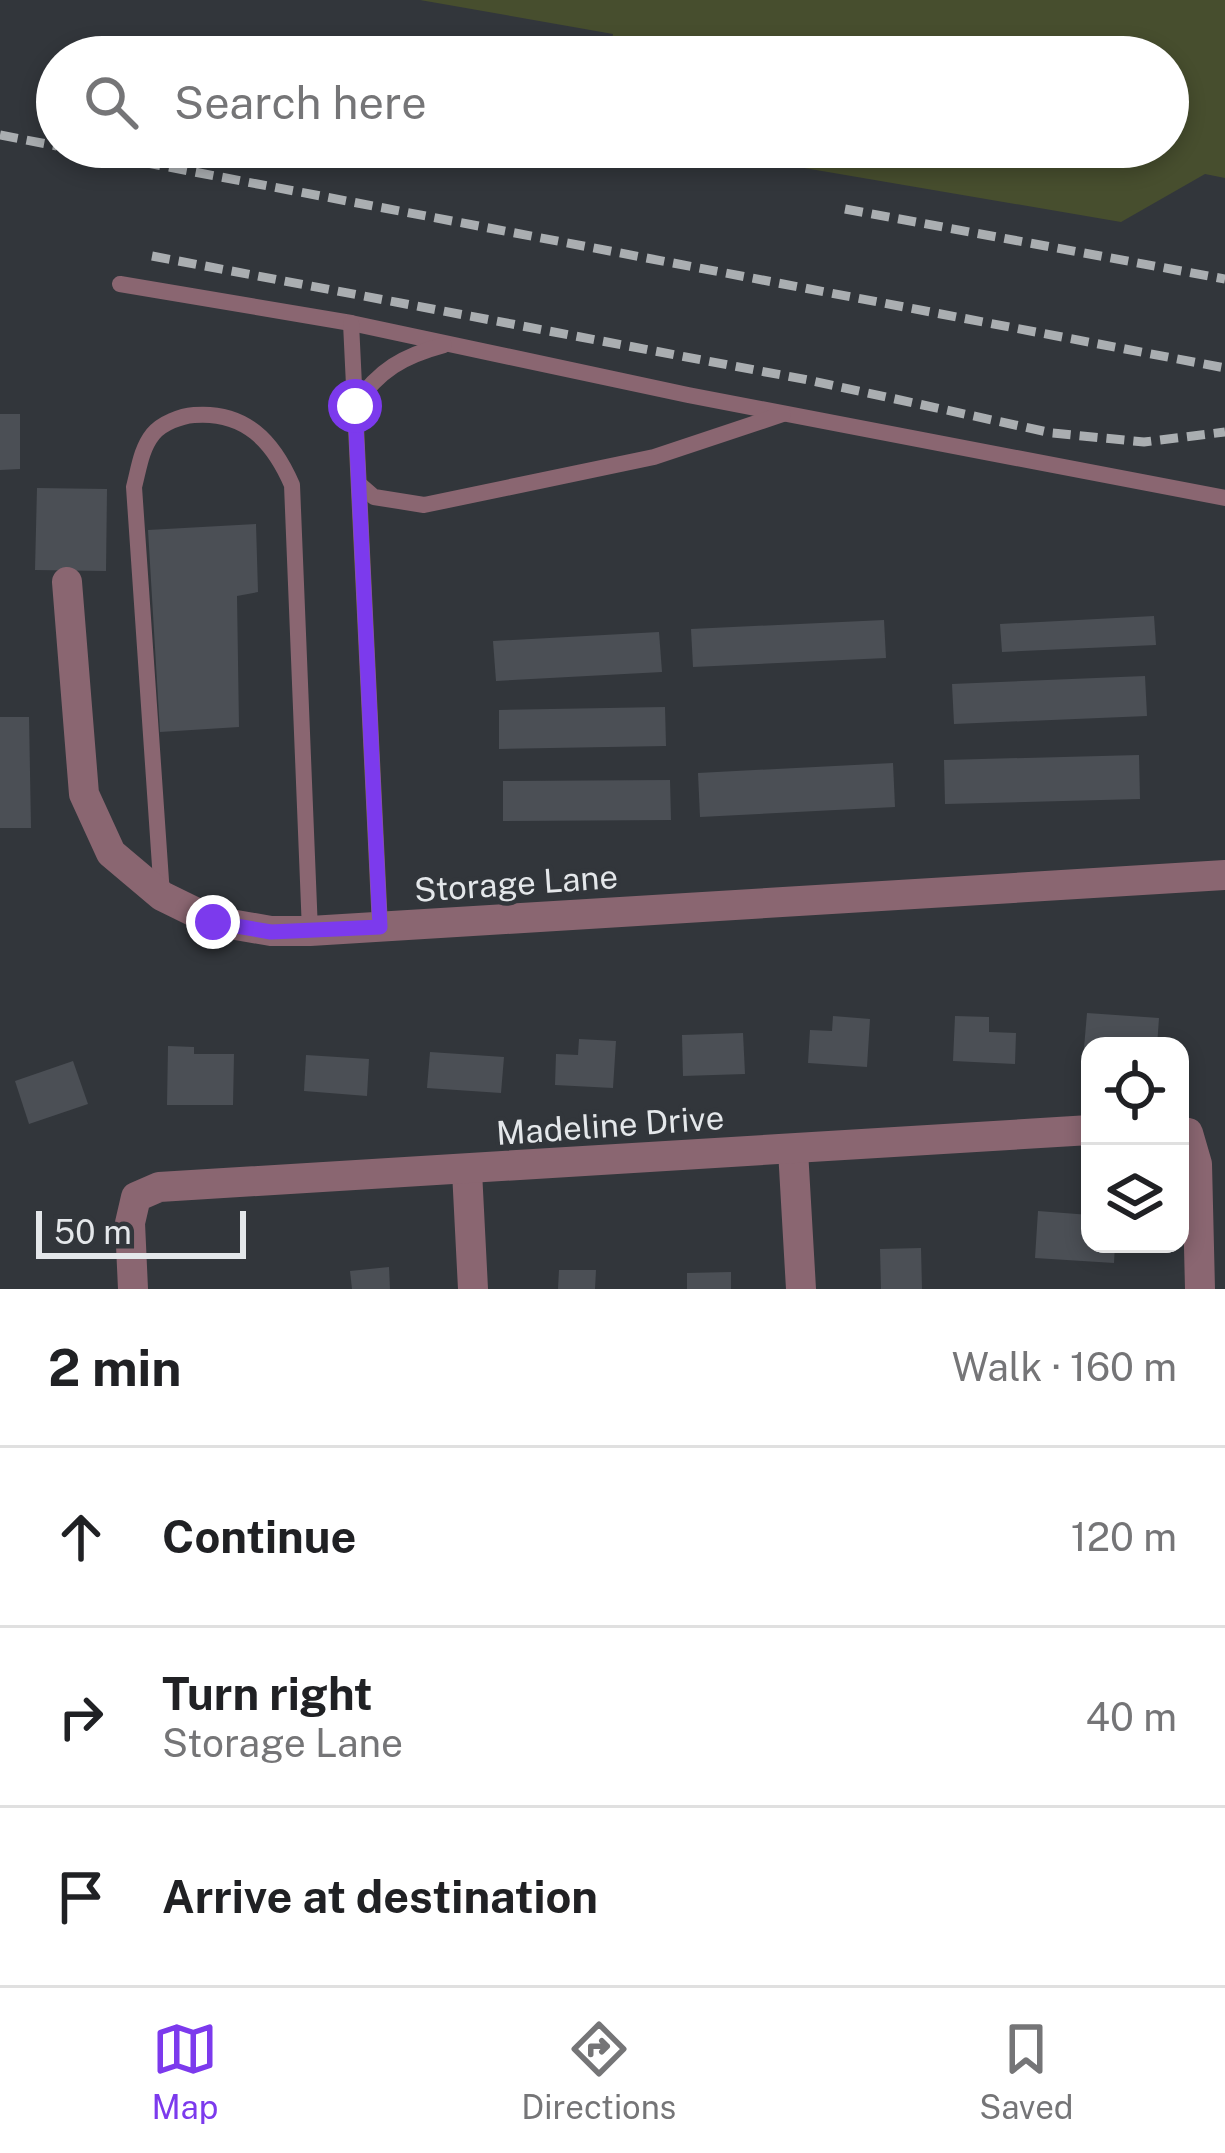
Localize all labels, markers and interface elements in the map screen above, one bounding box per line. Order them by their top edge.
search box [36,36,1189,168]
icon: search [78,69,144,135]
text: Search here [174,76,427,129]
route start [328,379,382,433]
street label: Storage Lane [413,857,619,909]
route end [186,895,240,949]
map controls [1081,1037,1189,1253]
button: locate [1081,1037,1189,1145]
street label: Madeline Drive [495,1098,725,1152]
button: layers [1081,1145,1189,1253]
scale bar [36,1205,246,1258]
text: 50 m [54,1213,132,1251]
text: 2 min [48,1338,182,1397]
text: Walk · 160 m [952,1344,1177,1390]
icon: ahead [48,1504,114,1570]
text: Continue [162,1510,356,1563]
text: 120 m [1071,1514,1177,1560]
text: Turn right [162,1667,373,1720]
icon: right [48,1684,114,1750]
text: 40 m [1085,1694,1177,1740]
text: Storage Lane [162,1720,403,1766]
icon: arrive [48,1864,114,1930]
text: Arrive at destination [162,1870,598,1923]
tab: Map [151,2016,218,2126]
tab: Directions [521,2016,676,2126]
tab: Saved [979,2016,1074,2126]

